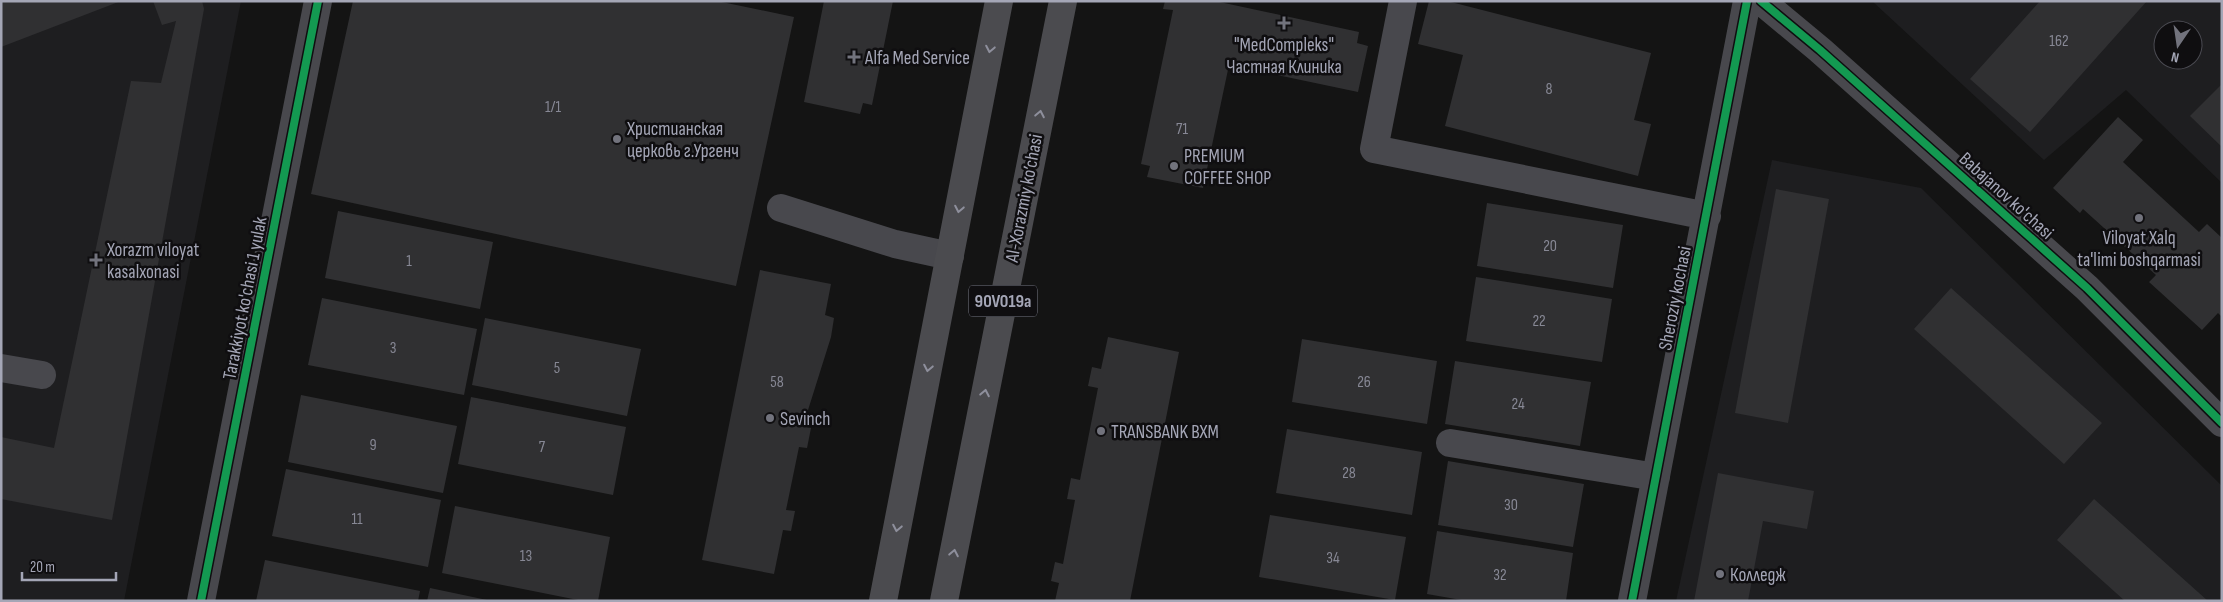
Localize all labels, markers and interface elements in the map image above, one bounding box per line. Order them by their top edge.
marker: "MedCompleks" Частная Клиника [1277,16,1291,30]
north arrow [2153,20,2203,70]
house number: 162 [2049,32,2069,51]
place label: "MedCompleks" Частная Клиника [1226,34,1342,79]
one-way arrow [985,45,995,54]
place label: Alfa Med Service [864,47,970,70]
text: N [2170,48,2181,66]
marker: Alfa Med Service [847,50,861,64]
house number: 8 [1545,80,1553,99]
house number: 1/1 [545,98,561,117]
one-way arrow [1034,109,1045,118]
place label: Христианская церковь г.Ургенч [626,118,739,163]
house number: 71 [1176,120,1188,139]
street label: Al-Xorazmiy ko’chasi [1001,132,1048,265]
marker: Христианская церковь г.Ургенч [611,133,623,145]
place label: PREMIUM COFFEE SHOP [1184,145,1271,190]
street label: Babajanov ko'chasi [1954,148,2058,245]
marker: PREMIUM COFFEE SHOP [1168,160,1180,172]
one-way arrow [954,204,965,213]
marker: Viloyat Xalq ta'limi boshqarmasi [2133,212,2145,224]
street label: Tarakkiyot ko'chasi 1 yulak [218,214,273,382]
place label: Viloyat Xalq ta'limi boshqarmasi [2077,227,2201,272]
house number: 20 [1543,237,1557,256]
place label: Xorazm viloyat kasalxonasi [106,239,199,284]
street label: Sheroziy kochasi [1654,244,1697,352]
house number: 1 [406,252,412,271]
marker: Xorazm viloyat kasalxonasi [89,253,103,267]
road number: 90V019a [969,286,1037,316]
house number: 22 [1532,312,1546,331]
house number: 3 [390,339,396,358]
house number: 5 [554,359,560,378]
one-way arrow [923,364,934,373]
house number: 58 [770,373,784,392]
house number: 26 [1357,373,1371,392]
one-way arrow [979,389,990,398]
house number: 24 [1511,395,1525,414]
place label: Sevinch [780,408,830,431]
marker: Sevinch [764,412,776,424]
place label: TRANSBANK BXM [1111,421,1219,444]
marker: TRANSBANK BXM [1095,425,1107,437]
house number: 9 [369,436,377,455]
house number: 7 [539,438,546,457]
house number: 28 [1342,464,1356,483]
house number: 30 [1504,496,1518,515]
house number: 11 [351,510,363,529]
one-way arrow [893,523,903,532]
house number: 13 [520,547,532,566]
one-way arrow [948,548,958,557]
house number: 34 [1326,549,1340,568]
scale bar [22,550,116,582]
text: 20 m [30,558,55,577]
place label: Колледж [1730,564,1786,587]
house number: 32 [1493,566,1507,585]
marker: Колледж [1714,568,1726,580]

